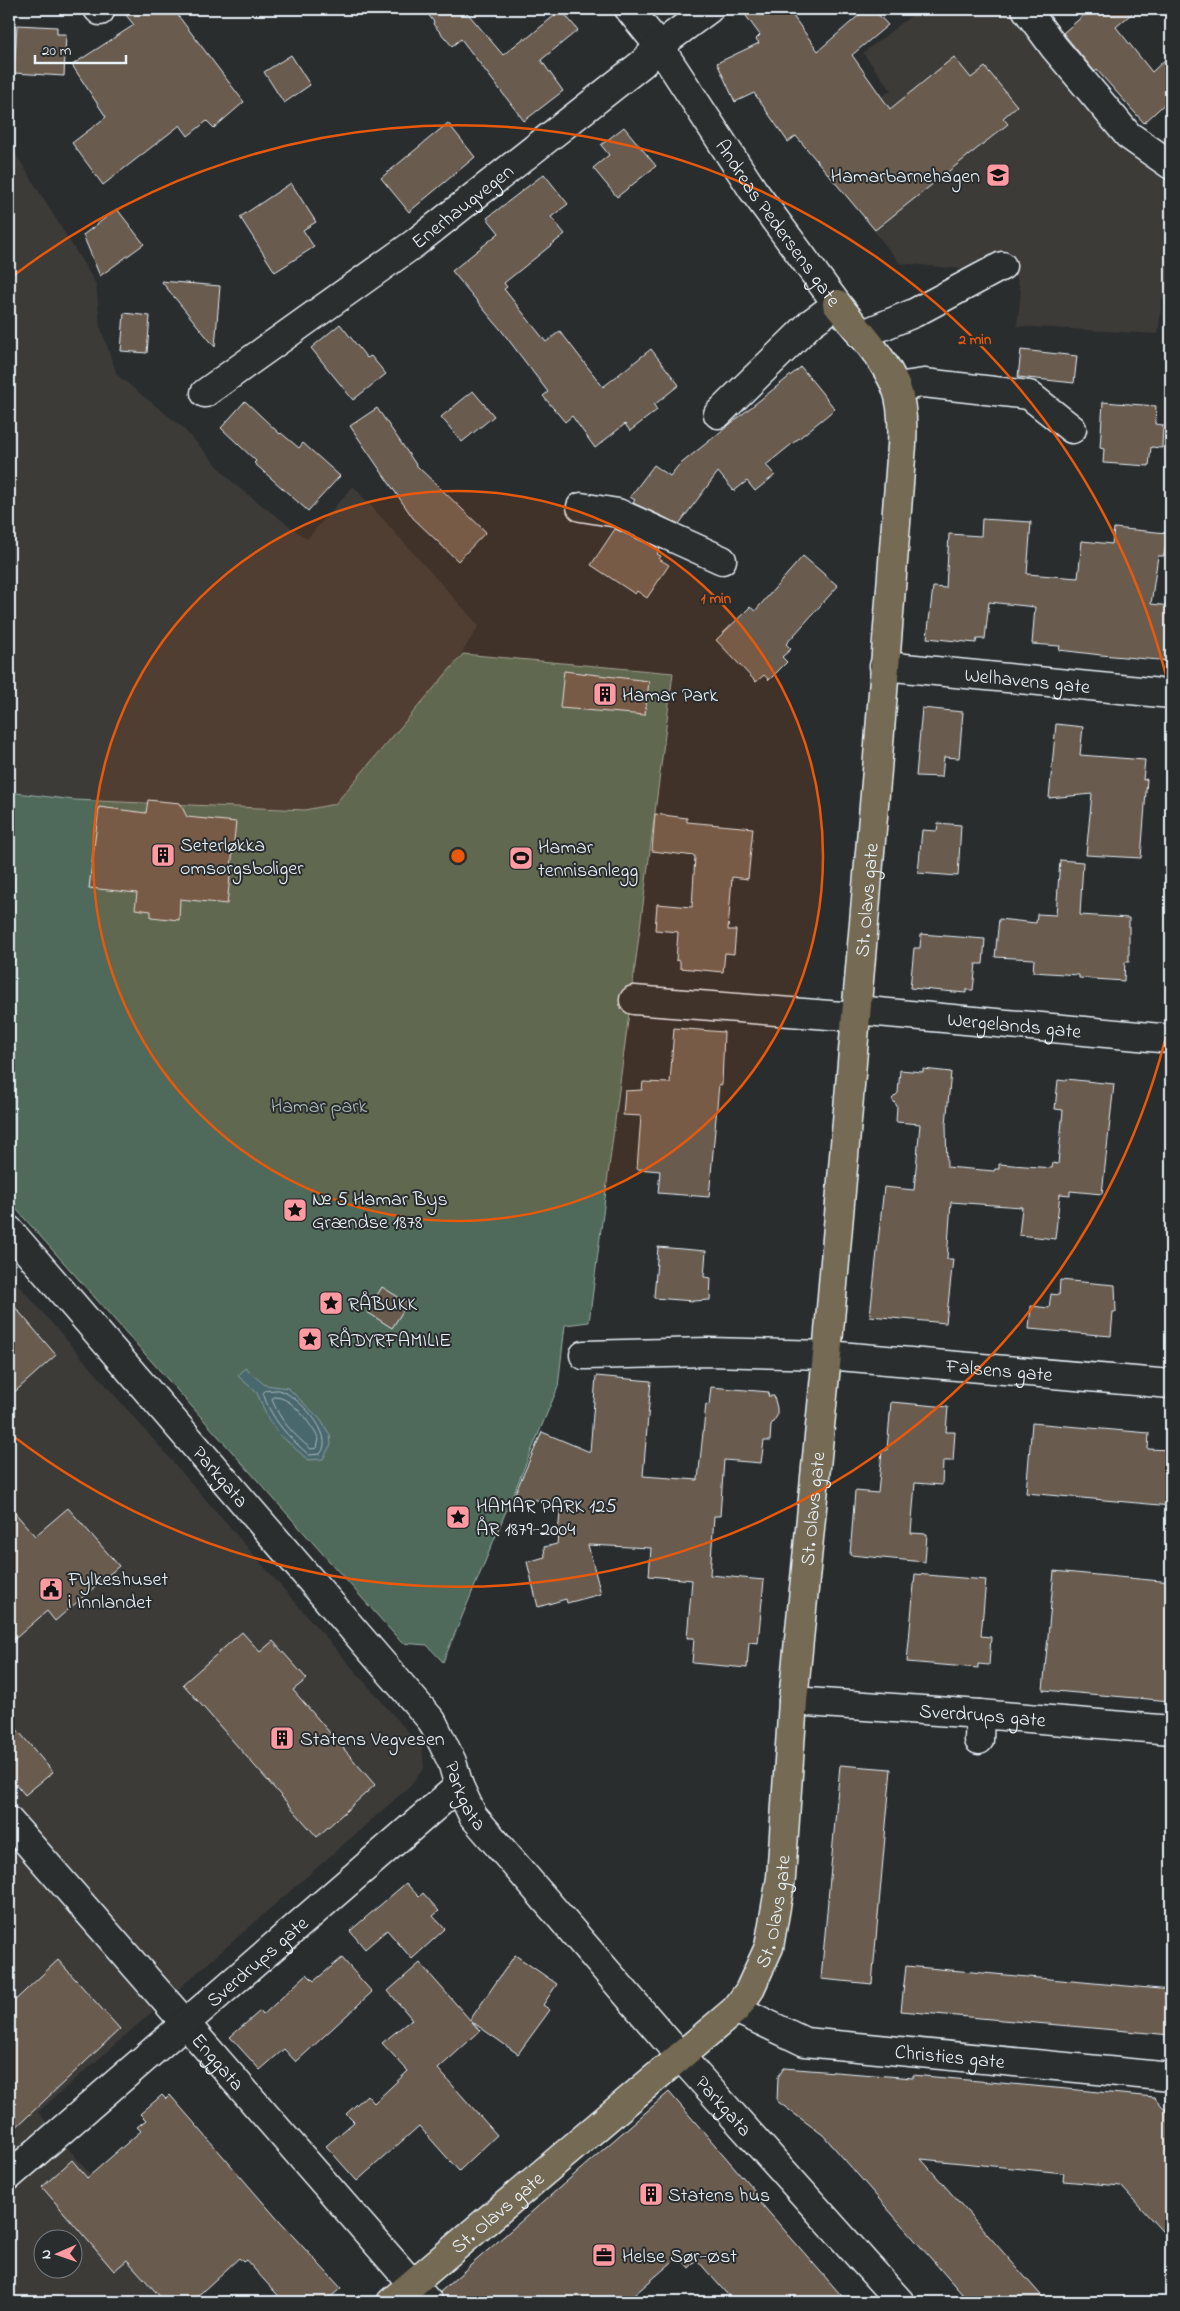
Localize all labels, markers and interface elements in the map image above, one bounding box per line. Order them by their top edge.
scale bar [35,32,126,64]
text: 20 m [42,40,72,62]
street label: Andreas Pedersens gate [707,134,847,314]
street label: Enerhaugvegen [406,158,521,257]
school or university icon: Hamarbarnehagen [985,162,1011,188]
place label: Hamarbarnehagen [831,163,980,193]
text: 2 min [958,329,992,351]
text: 1 min [701,588,732,610]
street label: Welhavens gate [963,662,1091,703]
building icon: Hamar Park [592,681,618,707]
place label: Hamar Park [622,682,718,711]
place label: Seterløkka omsorgsboliger [180,832,304,885]
place label: Hamar tennisanlegg [538,834,638,887]
building icon: Seterløkka omsorgsboliger [150,842,176,868]
street label: St. Olavs gate [849,842,888,958]
sports icon: Hamar tennisanlegg [508,845,534,871]
centre of rings [449,847,467,865]
street label: Wergelands gate [946,1006,1083,1048]
park label: Hamar park [271,1093,368,1122]
place label: № 5 Hamar Bys Grændse 1878 [312,1186,448,1238]
place icon: № 5 Hamar Bys Grændse 1878 [282,1197,308,1223]
place icon: RÅBUKK [318,1290,344,1316]
place label: RÅBUKK [348,1291,417,1320]
place icon: RÅDYRFAMILIE [297,1326,323,1352]
place label: RÅDYRFAMILIE [328,1327,451,1356]
street label: Falsens gate [944,1353,1054,1391]
street label: Parkgata [184,1441,254,1515]
street label: St. Olavs gate [794,1450,834,1567]
place label: HAMAR PARK 125 ÅR 1879-2004 [476,1493,617,1545]
place icon: HAMAR PARK 125 ÅR 1879-2004 [445,1504,471,1530]
place label: Fylkeshuset i Innlandet [67,1566,169,1618]
public building icon: Fylkeshuset i Innlandet [38,1576,64,1602]
street label: Sverdrups gate [918,1698,1047,1736]
building icon: Statens Vegvesen [269,1725,295,1751]
place label: Statens Vegvesen [300,1726,445,1756]
street label: Parkgata [436,1758,492,1838]
street label: St. Olavs gate [749,1854,800,1974]
street label: Sverdrups gate [201,1911,316,2016]
street label: Enggata [183,2028,250,2098]
street label: Christies gate [893,2039,1006,2078]
street label: Parkgata [687,2070,758,2144]
street label: St. Olavs gate [446,2166,552,2262]
building icon: Statens hus [638,2181,664,2207]
place label: Statens hus [668,2182,770,2211]
north arrow [32,2228,82,2278]
office icon: Helse Sør-Øst [591,2242,617,2268]
place label: Helse Sør-Øst [622,2243,737,2272]
text: N [36,2249,57,2259]

